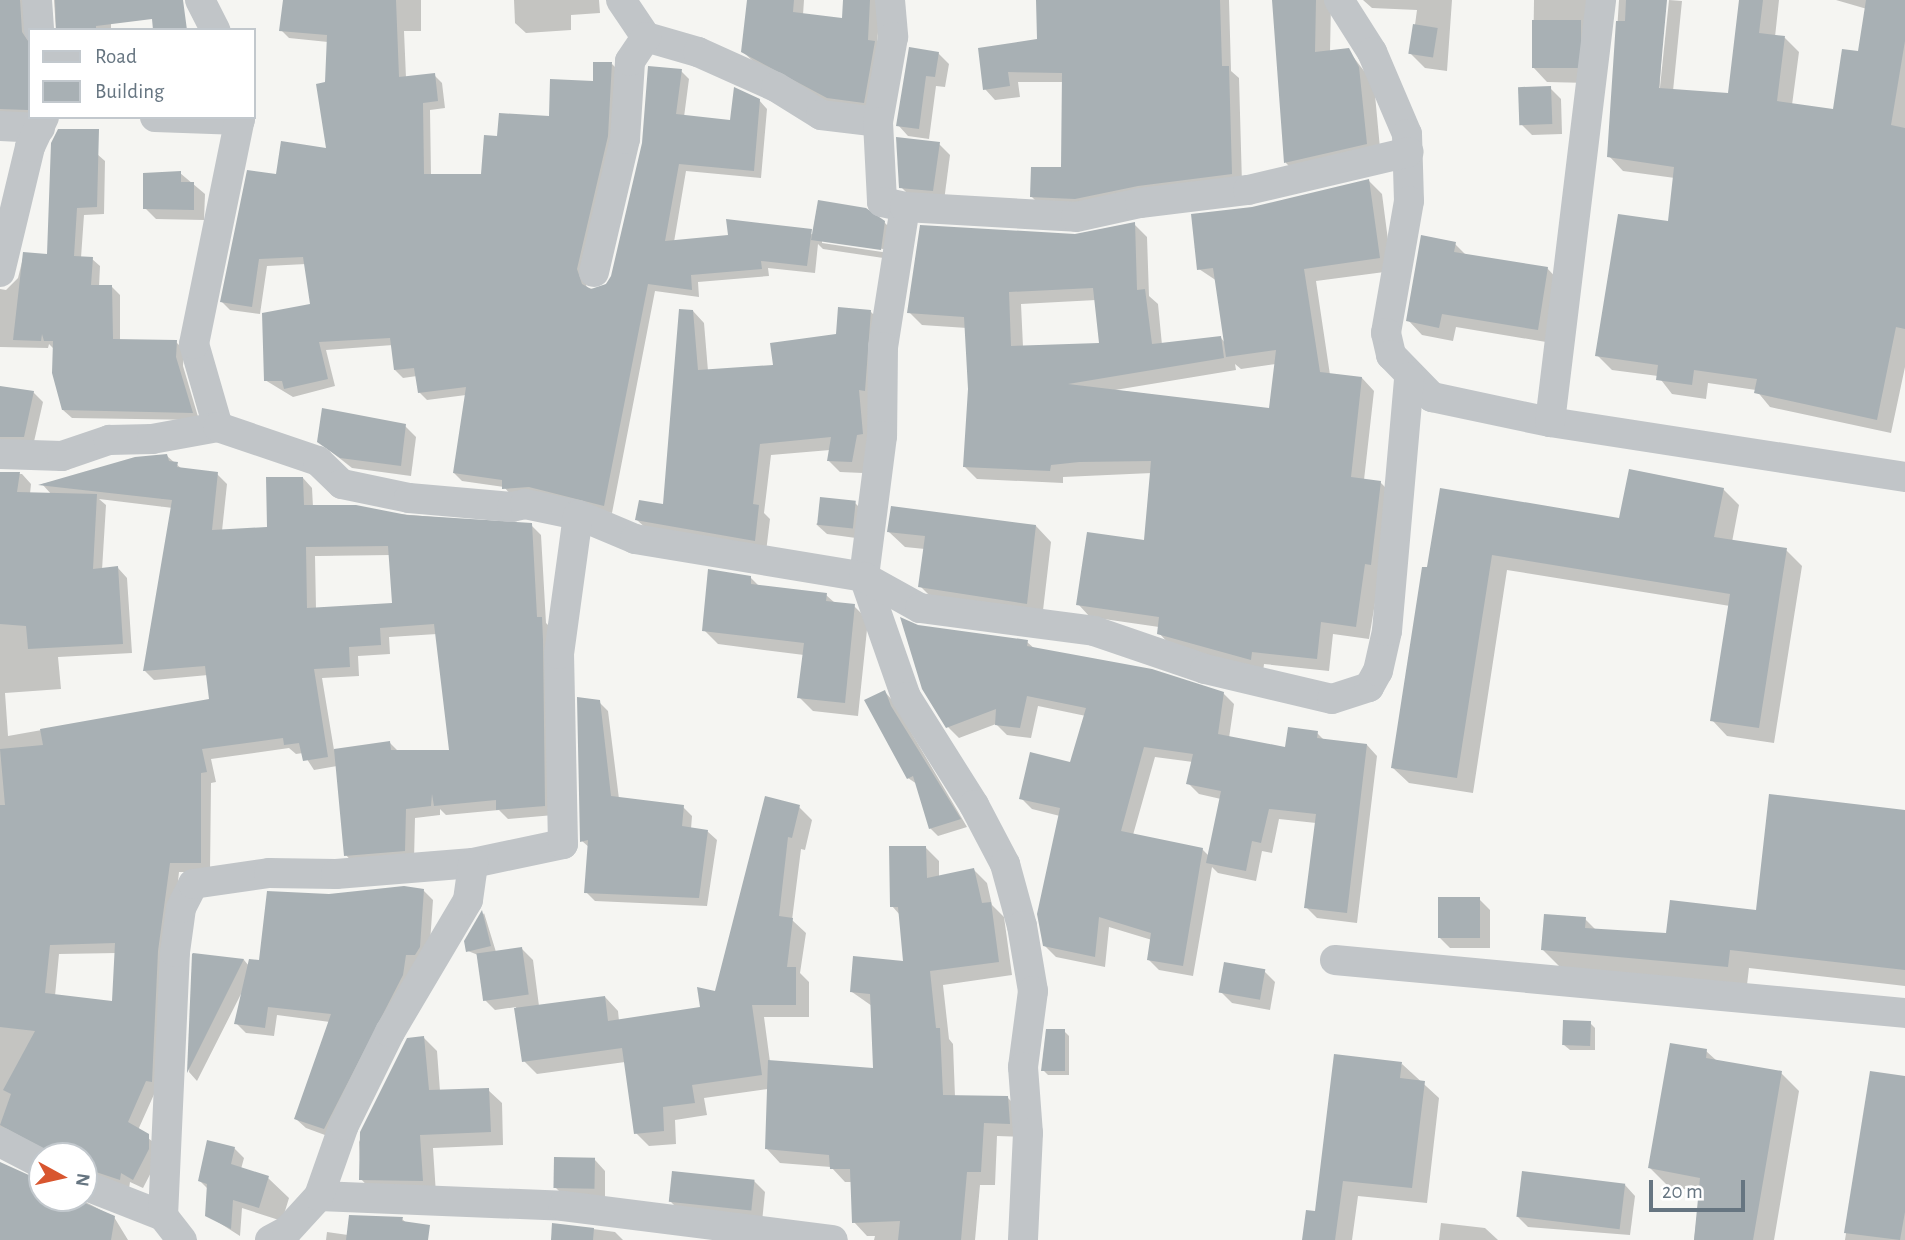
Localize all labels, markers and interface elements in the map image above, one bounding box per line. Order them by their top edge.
legend [28,28,256,119]
text: Road [95,46,137,67]
text: Building [95,81,164,102]
north arrow [28,1142,98,1212]
scale bar [1653,1166,1749,1210]
text: N [72,1172,93,1188]
text: 20 m [1662,1181,1703,1202]

